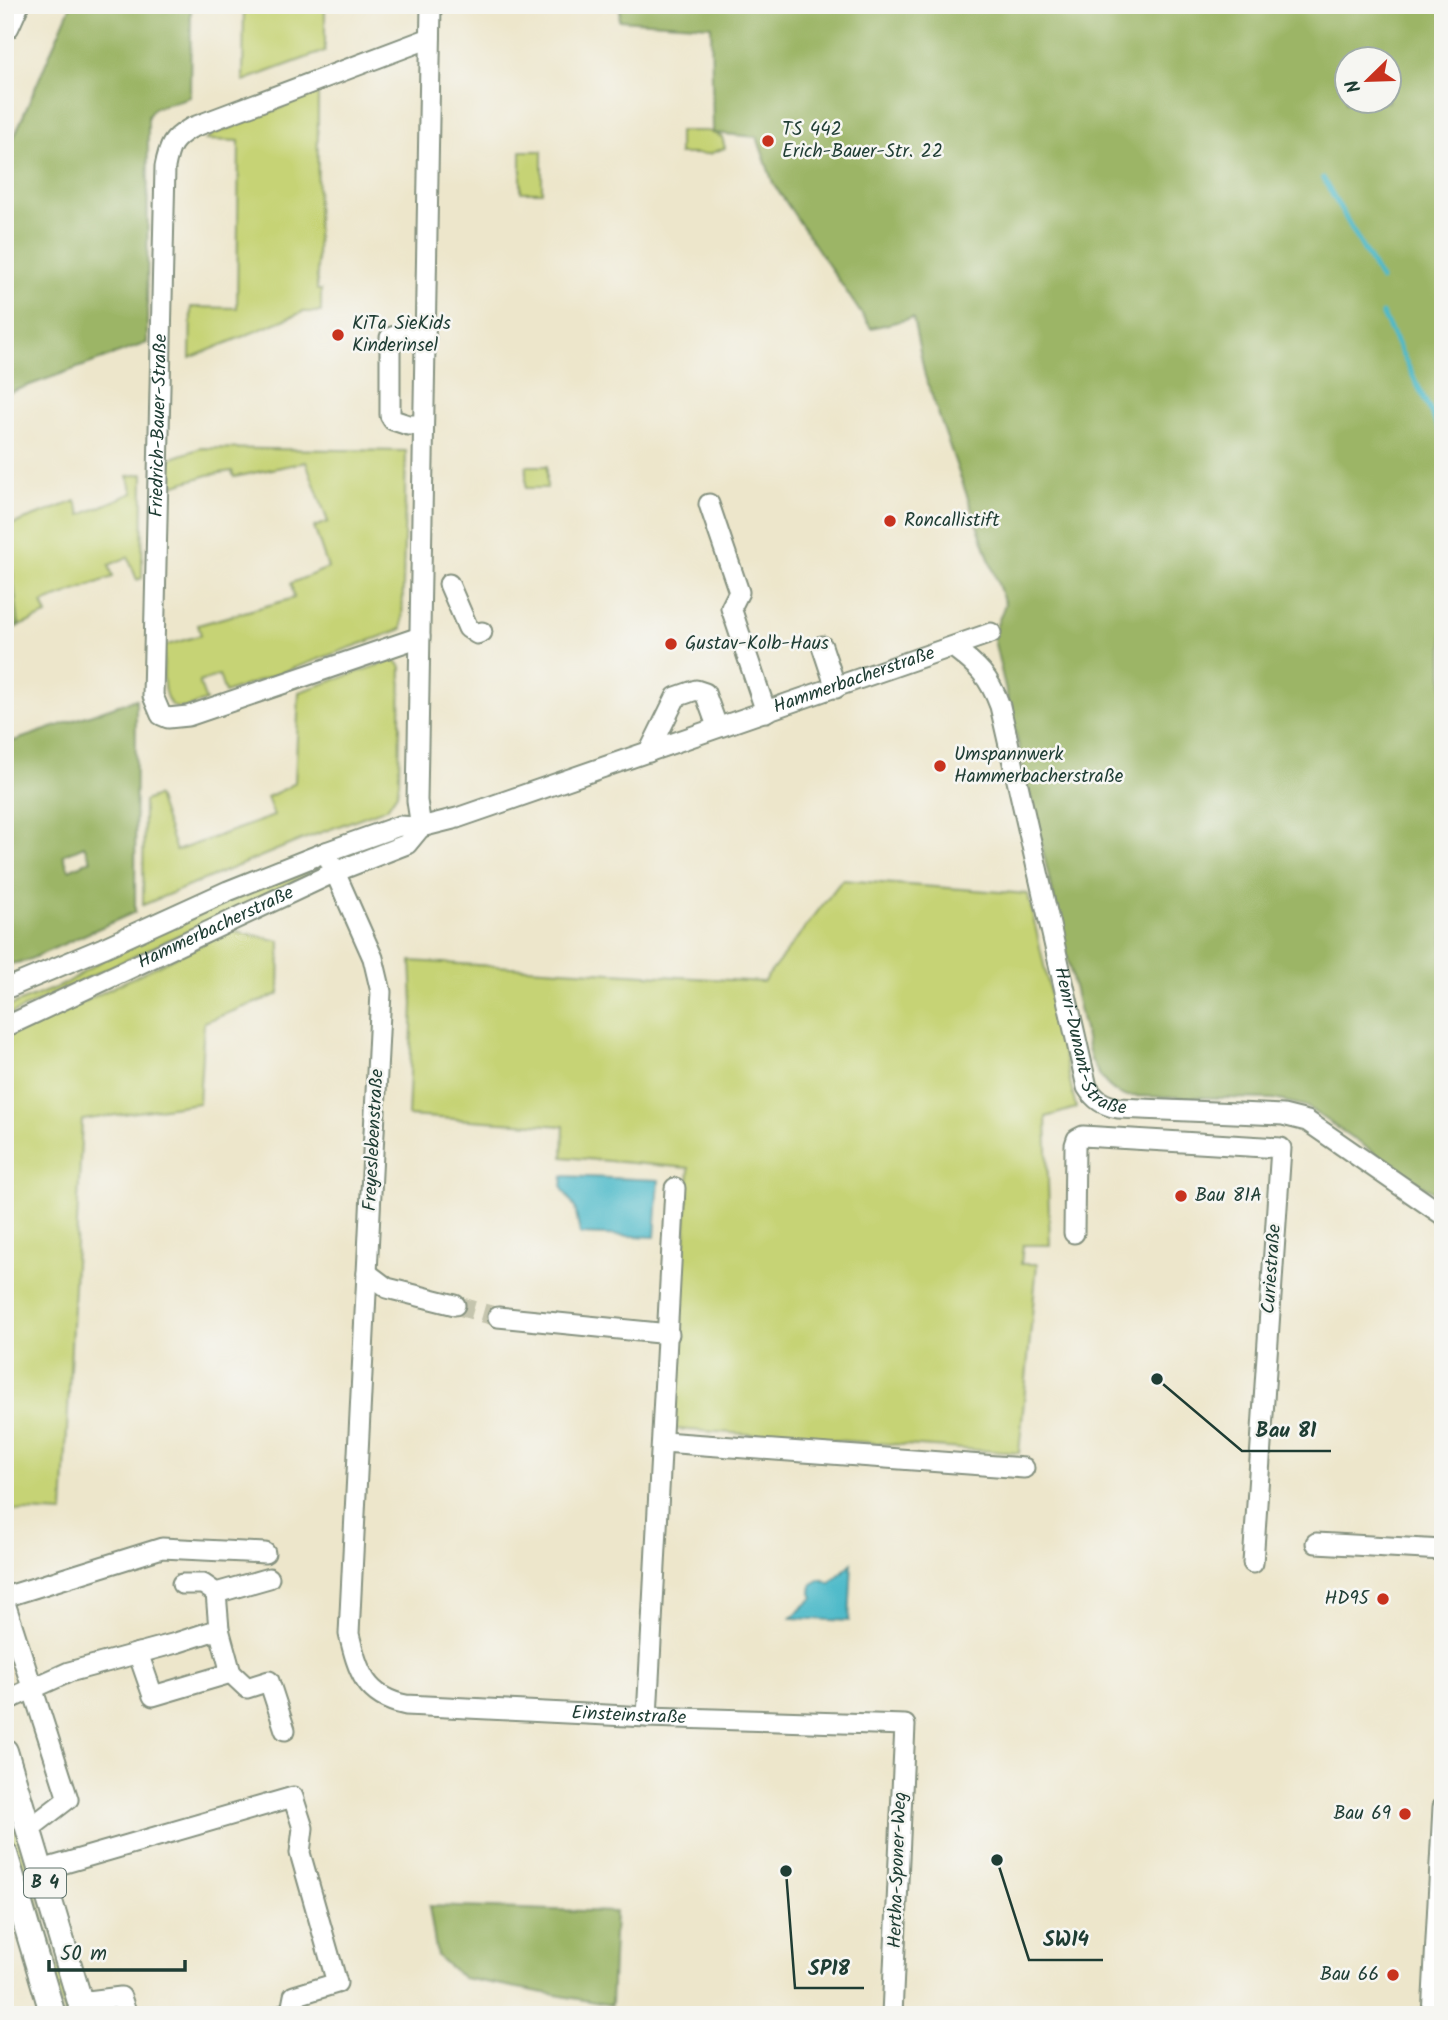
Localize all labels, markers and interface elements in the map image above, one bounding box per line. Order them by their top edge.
north arrow [1332,46,1402,116]
text: N [1338,74,1370,97]
place label: TS 442 Erich-Bauer-Str. 22 [782,115,943,167]
marker: TS 442 Erich-Bauer-Str. 22 [760,133,776,149]
place label: KiTa SieKids Kinderinsel [352,309,451,361]
marker: KiTa SieKids Kinderinsel [330,327,346,343]
street label: Friedrich-Bauer-Straße [142,333,176,517]
place label: Roncallistift [904,506,1000,536]
marker: Roncallistift [882,513,898,529]
place label: Gustav-Kolb-Haus [685,629,829,659]
marker: Gustav-Kolb-Haus [663,636,679,652]
street label: Hammerbacherstraße [769,638,940,722]
place label: Umspannwerk Hammerbacherstraße [954,740,1124,792]
marker: Umspannwerk Hammerbacherstraße [932,758,948,774]
street label: Hammerbacherstraße [133,878,299,978]
street label: Henri-Dunant-Straße [1045,964,1128,1123]
street label: Freyeslebenstraße [355,1068,393,1212]
place label: Bau 81A [1195,1181,1262,1211]
marker: Bau 81A [1173,1188,1189,1204]
street label: Curiestraße [1254,1223,1290,1315]
callout: Bau 81 [1242,1409,1331,1451]
text: Bau 81 [1256,1415,1317,1448]
place label: HD95 [1325,1584,1371,1614]
marker: HD95 [1375,1591,1391,1607]
street label: Einsteinstraße [571,1698,687,1733]
street label: Hertha-Sponer-Weg [880,1791,916,1949]
place label: Bau 69 [1333,1799,1391,1829]
marker: Bau 69 [1397,1806,1413,1822]
road number: B 4 [24,1868,66,1898]
callout: SW14 [1029,1918,1103,1960]
text: SW14 [1043,1924,1089,1957]
scale bar [49,1929,186,1973]
text: 50 m [60,1938,107,1971]
callout: SP18 [795,1946,864,1988]
text: SP18 [808,1953,851,1986]
place label: Bau 66 [1320,1960,1379,1990]
marker: Bau 66 [1385,1967,1401,1983]

